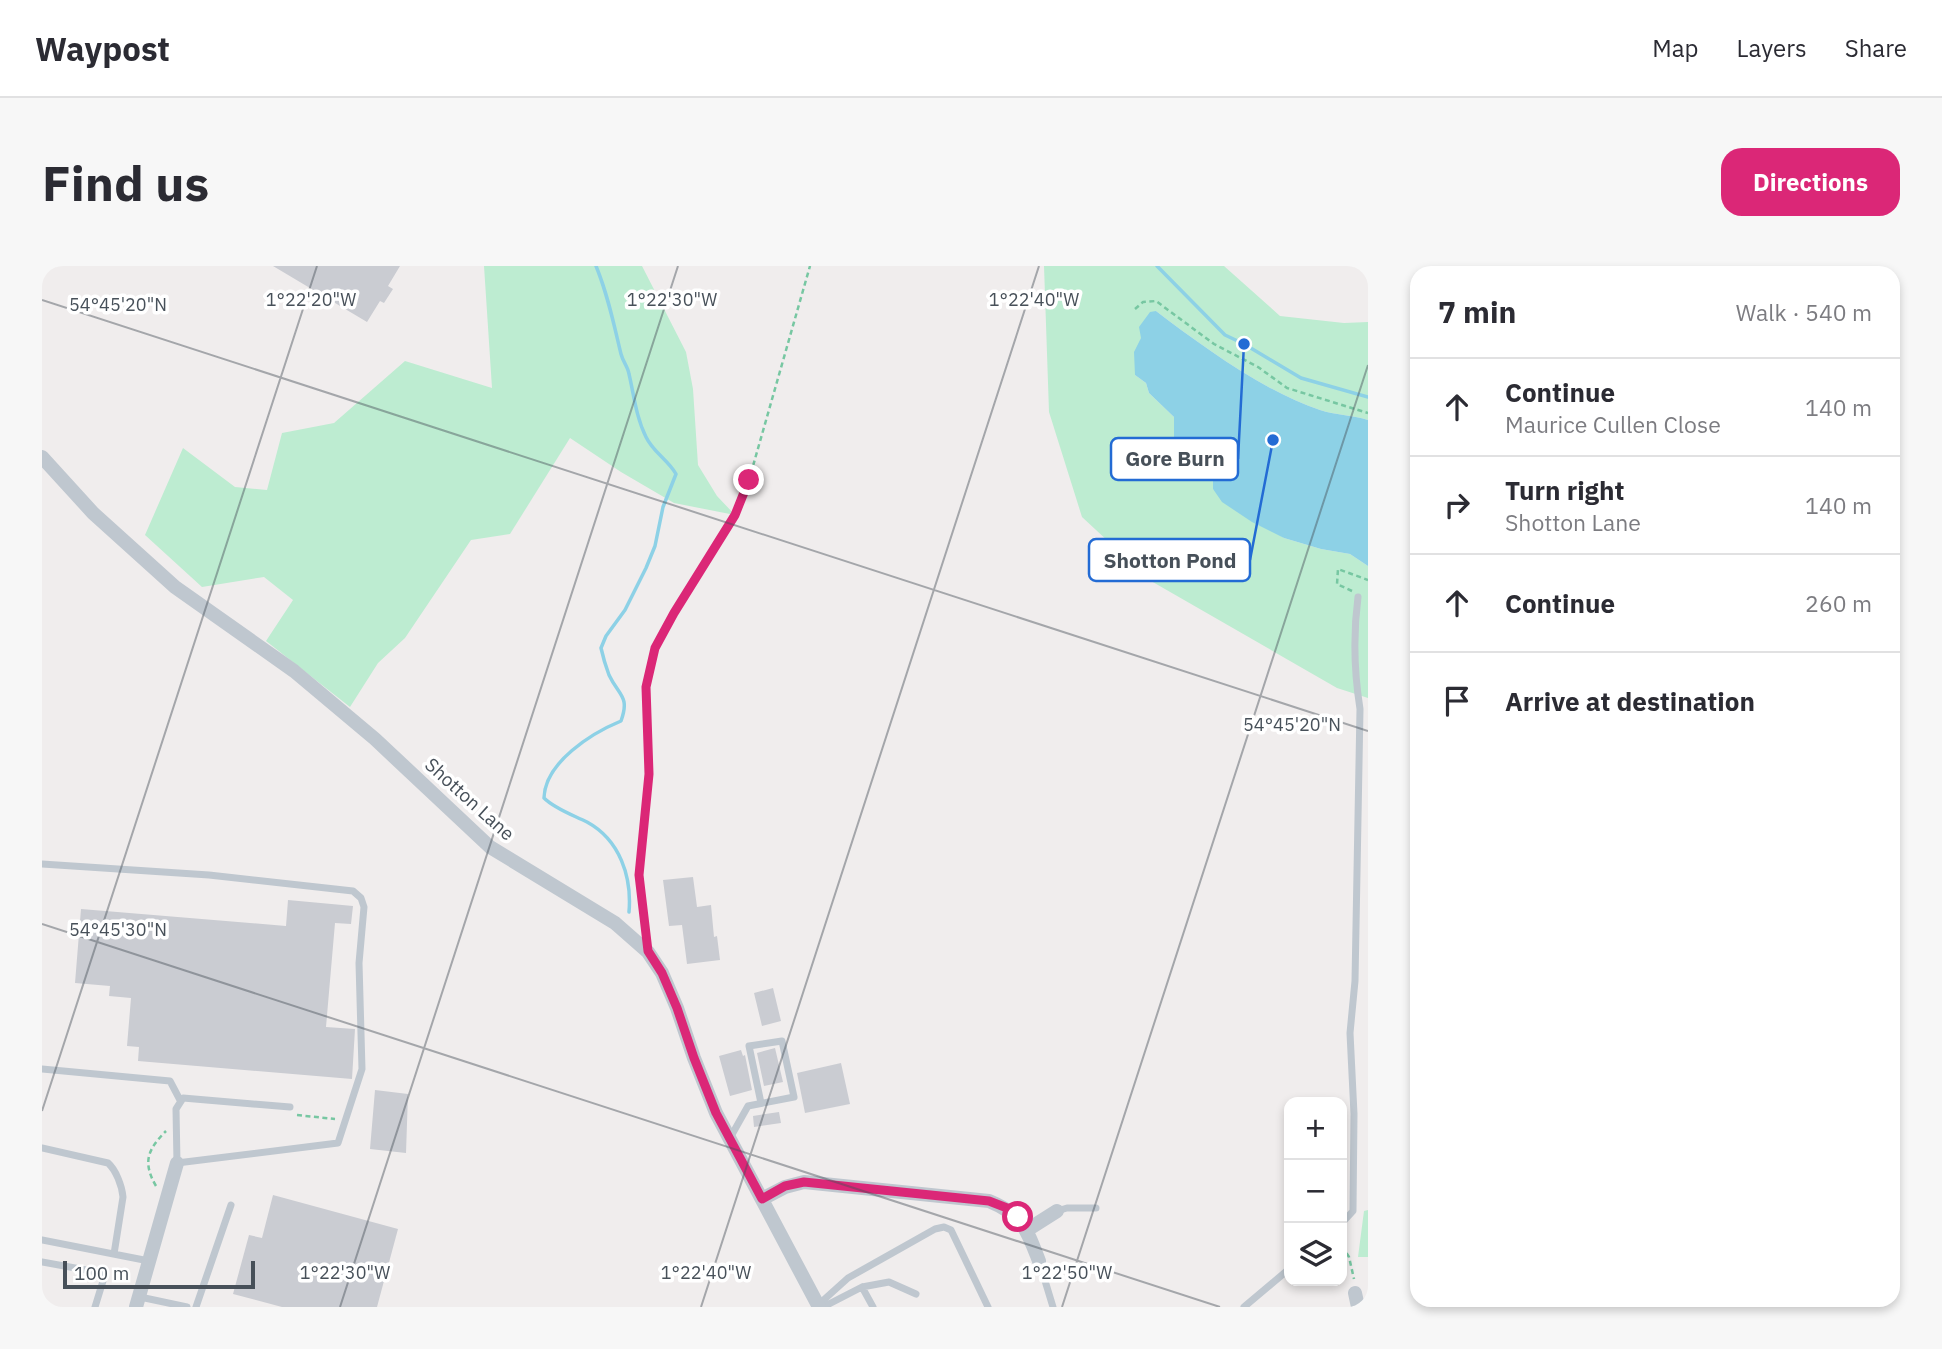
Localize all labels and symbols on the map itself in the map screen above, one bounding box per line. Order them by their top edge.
text: 1°22'20"W [266,288,356,311]
text: 1°22'30"W [627,288,717,311]
text: 1°22'40"W [989,288,1079,311]
text: 54°45'20"N [69,293,167,316]
callout: Gore Burn [1111,438,1238,480]
text: Gore Burn [1125,444,1225,472]
route end [733,464,764,495]
callout: Shotton Pond [1089,539,1250,581]
text: Shotton Pond [1103,546,1237,574]
text: 54°45'20"N [1243,713,1341,736]
street label: Shotton Lane [420,752,520,846]
text: 54°45'30"N [69,918,167,941]
route start [1002,1201,1033,1232]
scale bar [63,1258,256,1290]
text: 1°22'30"W [300,1261,390,1284]
text: 1°22'40"W [661,1261,751,1284]
text: 1°22'50"W [1022,1261,1112,1284]

